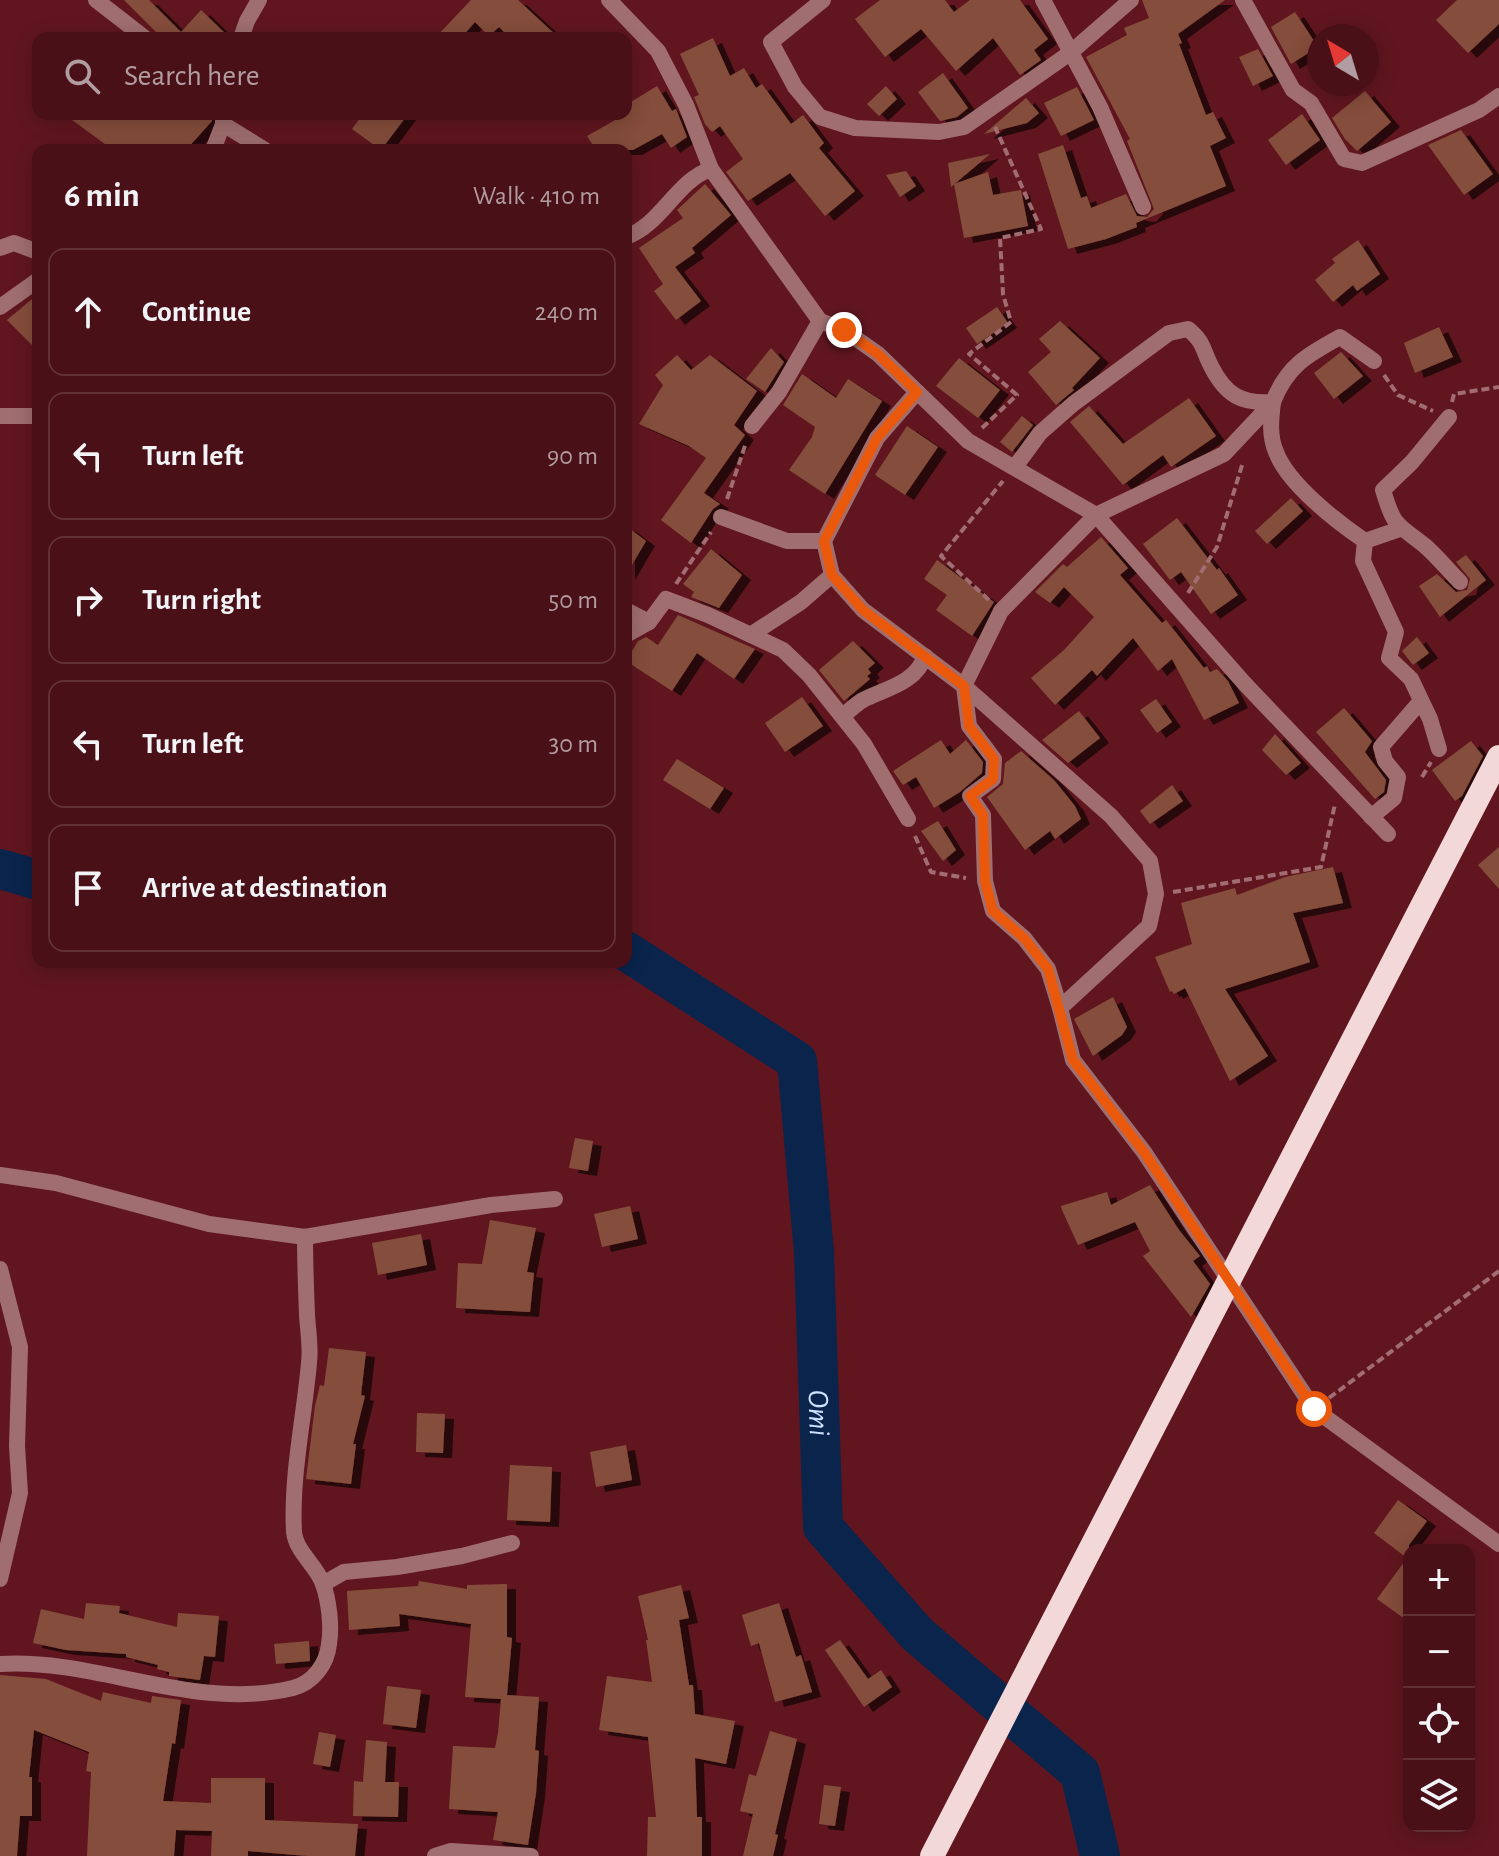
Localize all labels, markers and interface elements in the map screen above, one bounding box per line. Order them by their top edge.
north arrow [1307,24,1379,96]
search box [32,32,632,120]
icon: search [60,54,104,98]
text: Search here [124,61,260,91]
text: 6 min [64,179,140,213]
text: Walk · 410 m [473,183,600,209]
icon: ahead [66,290,110,334]
text: Continue [142,297,251,327]
text: 240 m [535,299,598,325]
route end [826,312,862,348]
icon: left [66,434,110,478]
text: Turn left [142,441,243,471]
text: 90 m [547,443,598,469]
icon: right [66,578,110,622]
text: Turn right [142,585,261,615]
text: 50 m [548,587,598,613]
icon: left [66,722,110,766]
text: Turn left [142,729,243,759]
text: 30 m [548,731,598,757]
icon: arrive [66,866,110,910]
text: Arrive at destination [142,873,388,903]
water label: Omi [803,1389,834,1437]
route start [1296,1391,1332,1427]
map controls [1403,1544,1475,1832]
button: + [1403,1544,1475,1616]
button: − [1403,1616,1475,1688]
button: locate [1403,1688,1475,1760]
button: layers [1403,1760,1475,1832]

